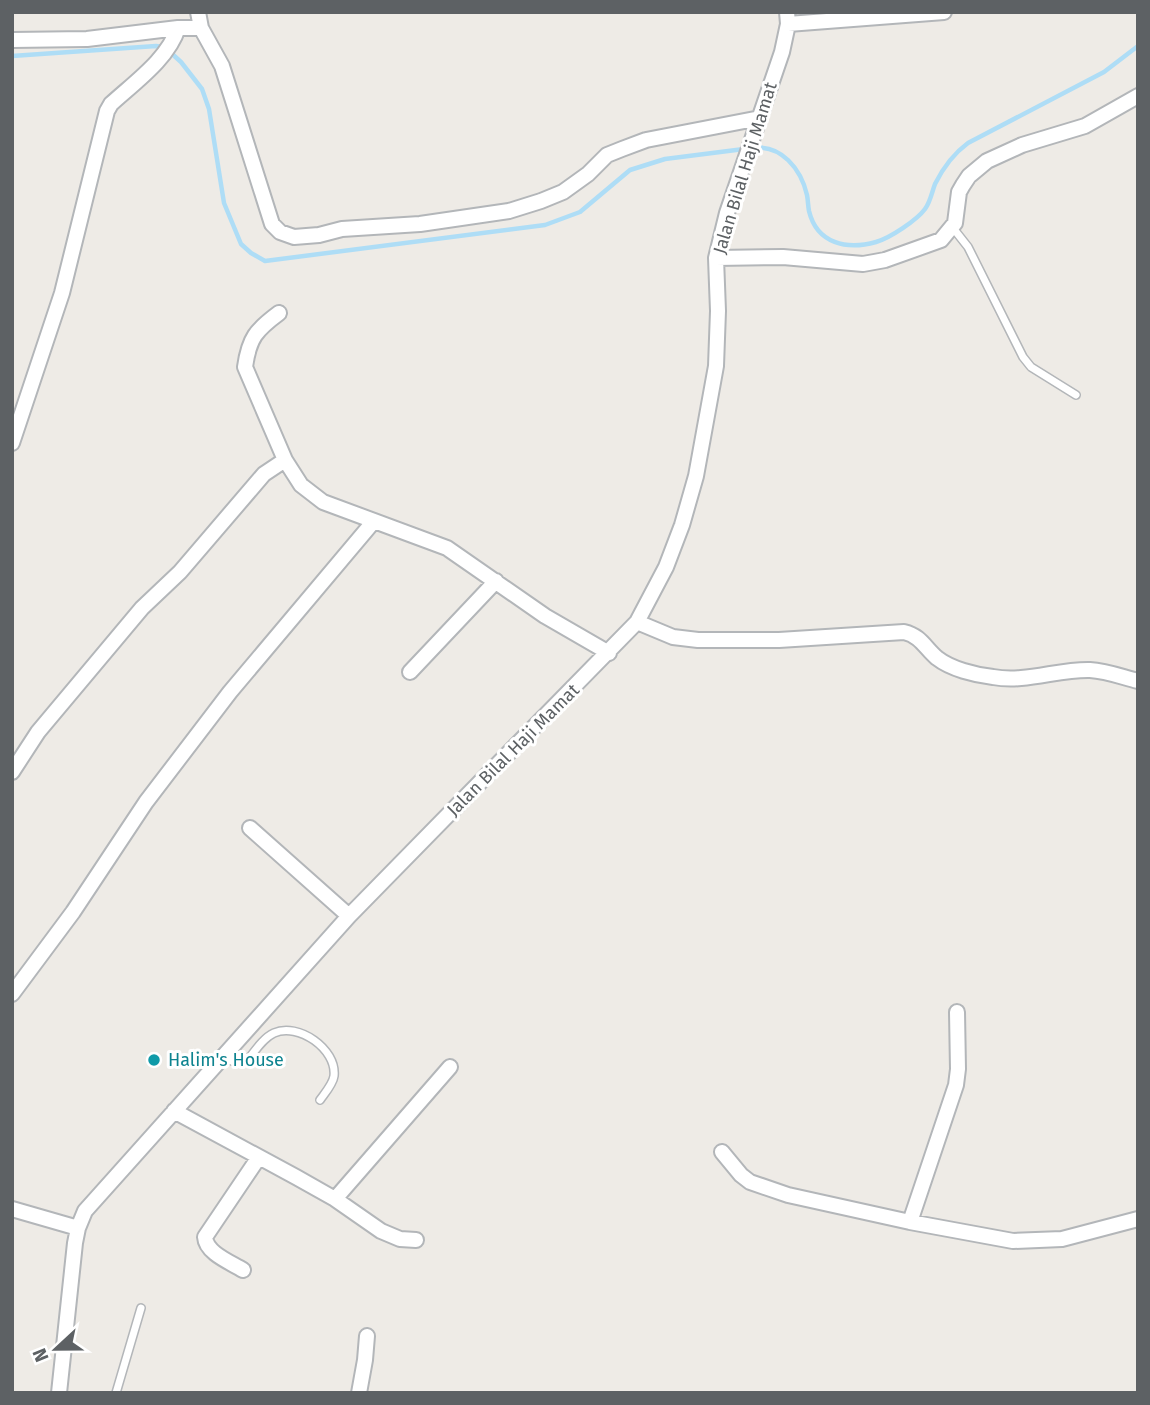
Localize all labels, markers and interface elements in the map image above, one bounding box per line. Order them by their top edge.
street label: Jalan Bilal Haji Mamat [708,79,782,257]
street label: Jalan Bilal Haji Mamat [442,679,584,821]
place label: Halim's House [168,1049,284,1071]
marker: Halim's House [146,1052,162,1068]
north arrow [21,1314,91,1384]
text: N [28,1345,54,1365]

